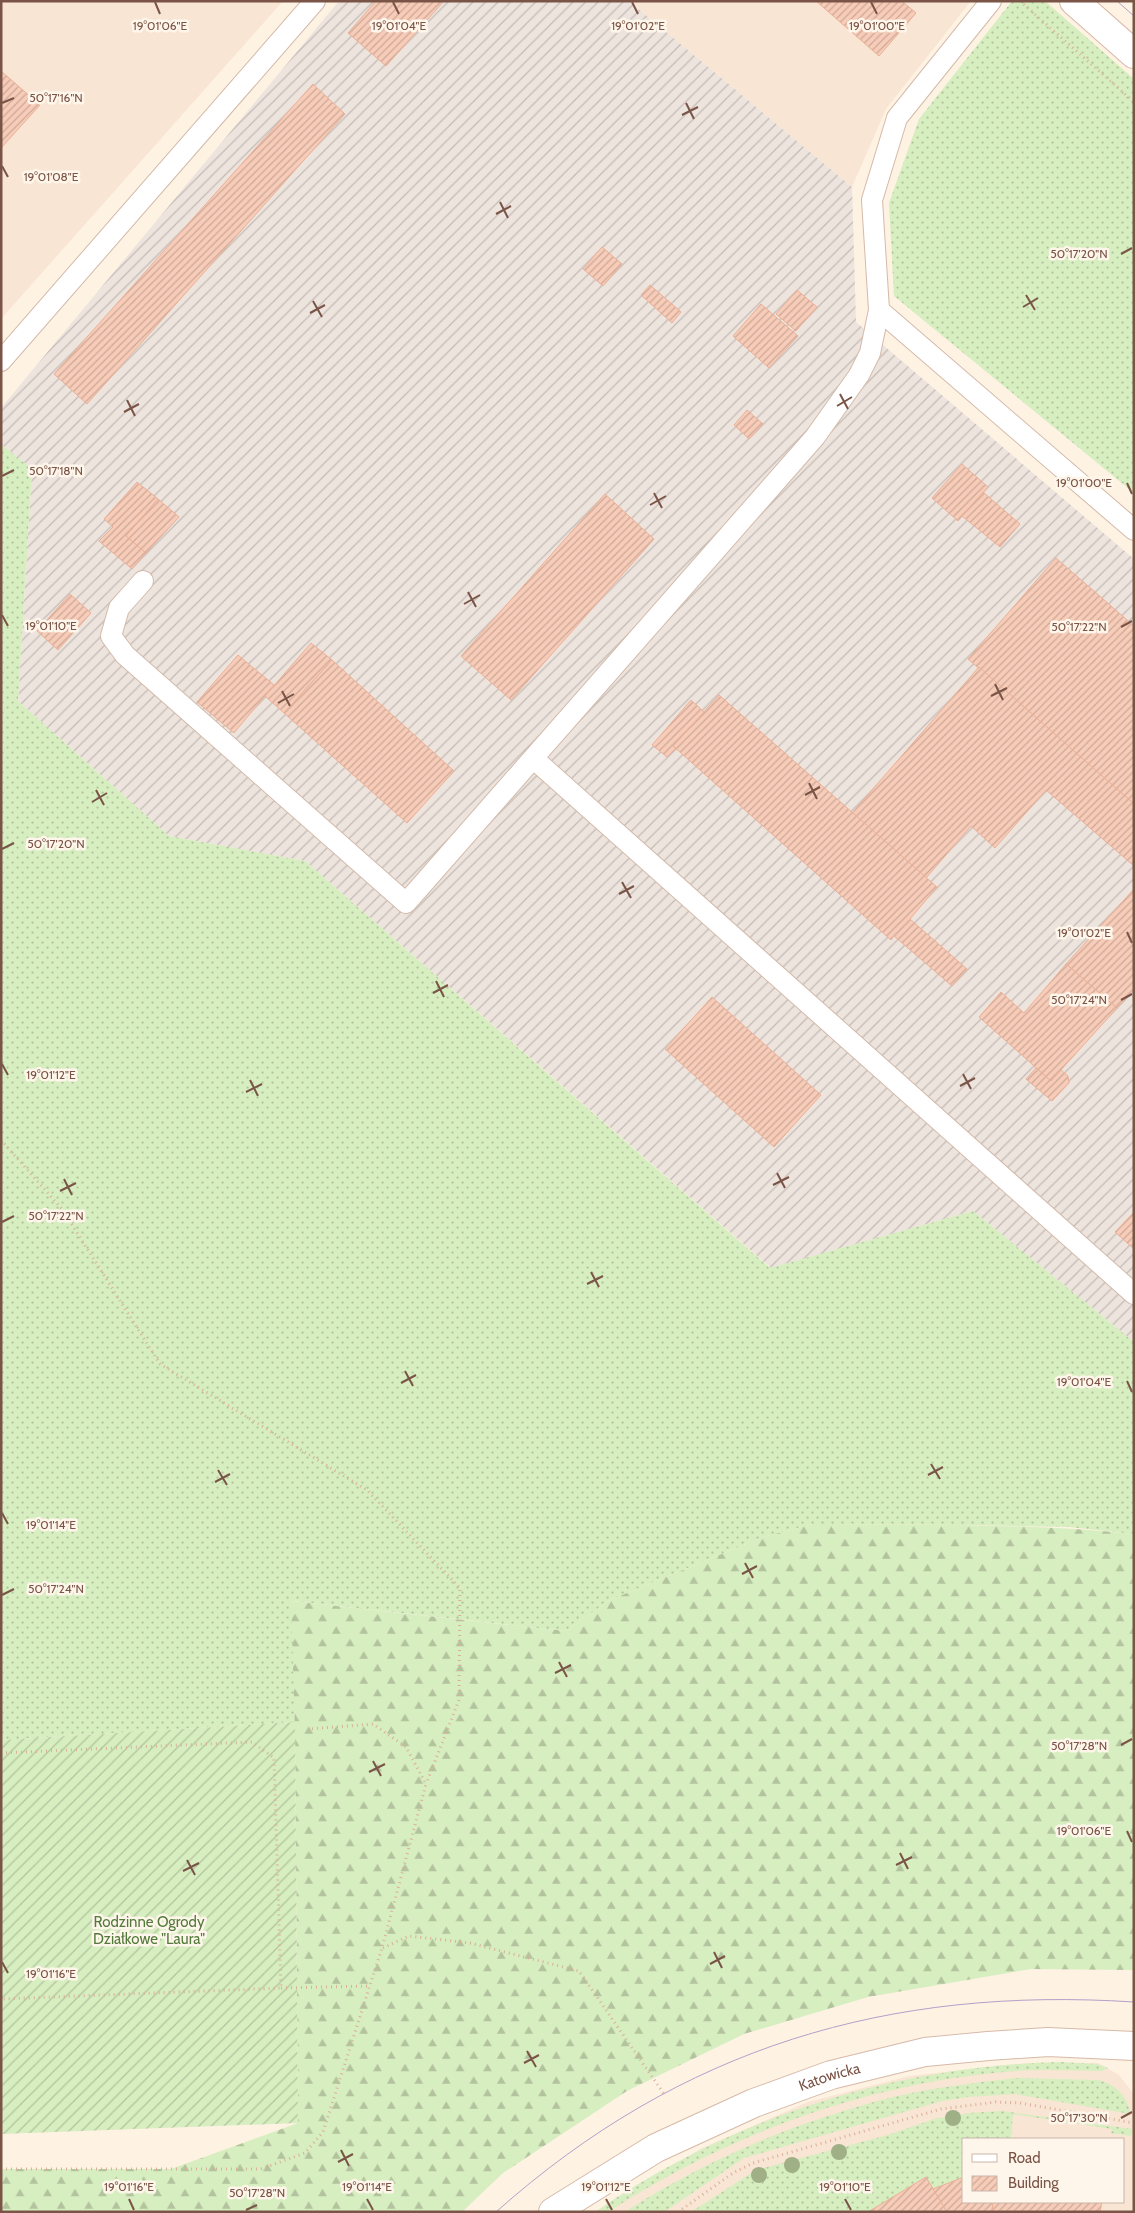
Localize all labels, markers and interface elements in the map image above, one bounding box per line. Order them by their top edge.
text: 19°01'06"E [133,18,187,33]
text: 19°01'04"E [372,18,426,33]
text: 19°01'02"E [611,18,665,33]
text: 19°01'00"E [849,18,905,33]
text: 50°17'16"N [29,90,83,105]
text: 19°01'08"E [24,169,79,184]
text: 50°17'20"N [1050,246,1108,261]
text: 50°17'18"N [29,463,83,478]
text: 19°01'00"E [1056,475,1112,490]
text: 19°01'10"E [25,618,77,633]
text: 50°17'22"N [1051,619,1107,634]
text: 50°17'20"N [27,836,85,851]
text: 19°01'02"E [1057,925,1111,940]
text: 50°17'24"N [1051,992,1107,1007]
text: 19°01'12"E [26,1067,76,1082]
text: 50°17'22"N [28,1208,84,1223]
text: 19°01'04"E [1057,1374,1111,1389]
text: 19°01'14"E [26,1517,76,1532]
text: 50°17'24"N [28,1581,84,1596]
text: 50°17'28"N [1051,1738,1107,1753]
text: 19°01'06"E [1057,1823,1111,1838]
park label: Rodzinne Ogrody Działkowe "Laura" [93,1913,205,1948]
text: 19°01'16"E [26,1966,76,1981]
street label: Katowicka [796,2059,863,2095]
text: 50°17'30"N [1050,2110,1108,2125]
legend [962,2138,1125,2203]
text: Road [1008,2149,1041,2167]
text: Building [1008,2174,1059,2192]
text: 19°01'16"E [104,2179,154,2194]
text: 19°01'14"E [342,2179,392,2194]
text: 19°01'12"E [581,2179,631,2194]
text: 19°01'10"E [819,2179,871,2194]
text: 50°17'28"N [229,2185,285,2200]

